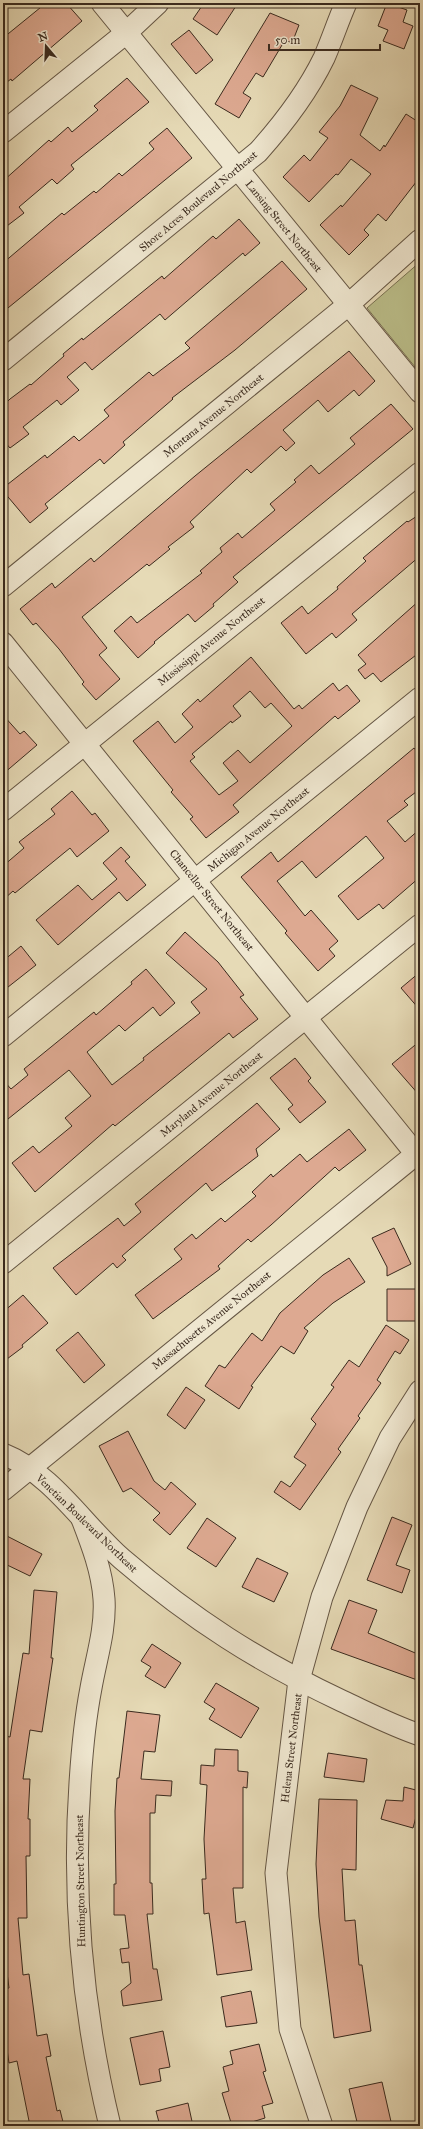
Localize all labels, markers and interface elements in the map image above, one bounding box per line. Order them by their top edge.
north arrow [26,26,66,66]
scale bar [269,26,380,52]
text: N [36,29,50,45]
text: 50 m [275,33,300,47]
street label: Shore Acres Boulevard Northeast [137,148,260,255]
street label: Lansing Street Northeast [242,178,325,275]
street label: Montana Avenue Northeast [160,371,266,460]
street label: Mississippi Avenue Northeast [155,594,268,689]
street label: Michigan Avenue Northeast [205,784,312,875]
street label: Chancellor Street Northeast [167,847,257,954]
street label: Maryland Avenue Northeast [157,1049,265,1140]
street label: Massachusetts Avenue Northeast [149,1268,274,1372]
street label: Venetian Boulevard Northeast [33,1471,140,1575]
street label: Helena Street Northeast [278,1693,305,1804]
street label: Huntington Street Northeast [73,1814,88,1947]

